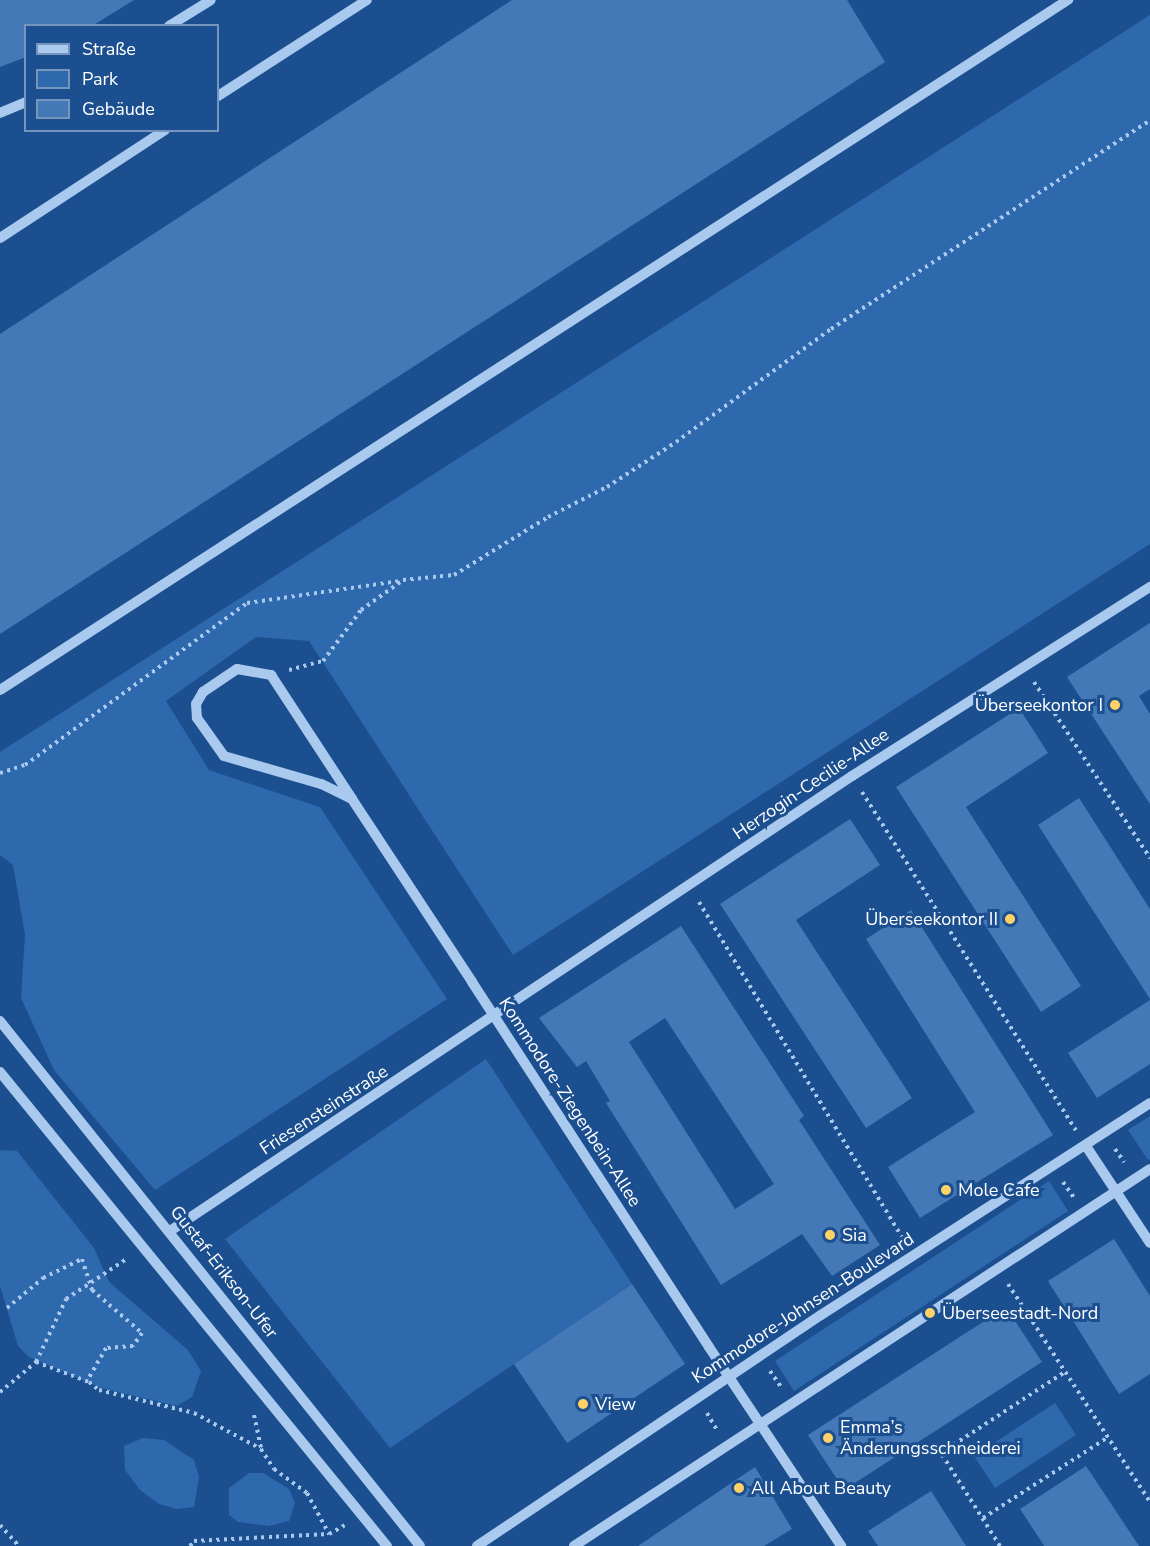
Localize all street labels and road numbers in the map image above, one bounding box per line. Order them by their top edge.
street label: Herzogin-Cecilie-Allee [729,724,893,844]
street label: Kommodore-Ziegenbein-Allee [494,993,646,1211]
street label: Friesensteinstraße [256,1061,392,1159]
street label: Gustaf-Erikson-Ufer [166,1201,282,1343]
street label: Kommodore-Johnsen-Boulevard [688,1228,918,1388]

